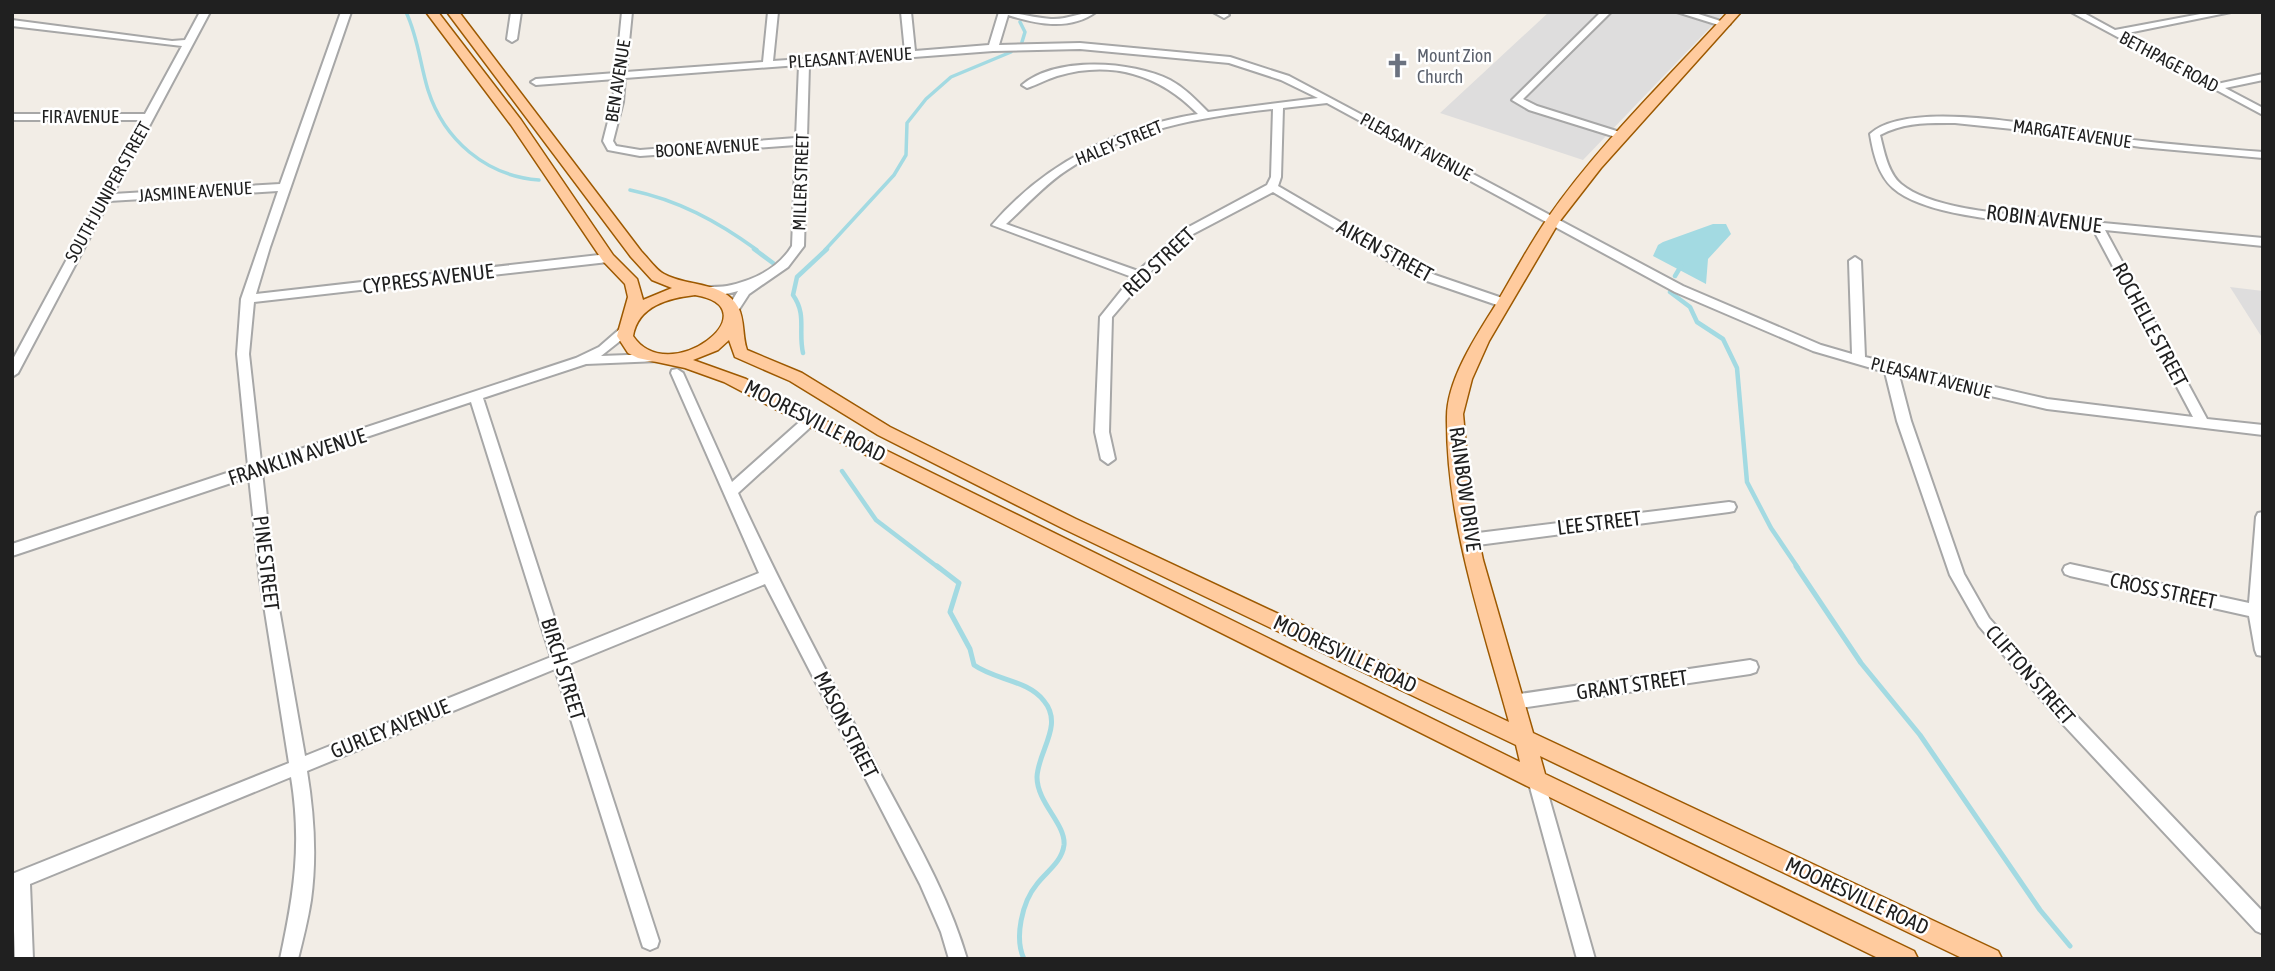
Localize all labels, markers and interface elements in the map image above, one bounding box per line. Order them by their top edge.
street label: BETHPAGE ROAD [2116,27,2222,97]
street label: BEN AVENUE [601,38,634,124]
street label: PLEASANT AVENUE [788,43,913,72]
place label: Mount Zion Church [1417,45,1492,87]
church icon: Mount Zion Church [1383,52,1411,80]
street label: FIR AVENUE [41,106,119,127]
street label: PLEASANT AVENUE [1357,108,1476,185]
street label: MARGATE AVENUE [2012,115,2133,152]
street label: HALEY STREET [1072,116,1166,170]
street label: SOUTH JUNIPER STREET [60,118,155,265]
street label: BOONE AVENUE [654,133,760,162]
street label: MILLER STREET [788,133,813,231]
street label: JASMINE AVENUE [138,177,253,206]
street label: ROBIN AVENUE [1985,199,2103,237]
street label: AIKEN STREET [1333,214,1438,286]
street label: RED STREET [1117,222,1199,301]
street label: CYPRESS AVENUE [361,258,495,298]
street label: ROCHELLE STREET [2108,258,2194,391]
street label: PLEASANT AVENUE [1869,352,1994,403]
street label: MOORESVILLE ROAD [741,374,890,466]
street label: FRANKLIN AVENUE [225,422,369,490]
street label: RAINBOW DRIVE [1445,425,1487,553]
street label: LEE STREET [1555,505,1642,539]
street label: PINE STREET [249,514,285,612]
street label: CROSS STREET [2108,567,2219,613]
street label: MOORESVILLE ROAD [1270,609,1421,697]
street label: BIRCH STREET [537,615,591,723]
street label: CLIFTON STREET [1981,620,2080,729]
street label: GRANT STREET [1575,664,1689,704]
street label: MASON STREET [810,667,884,782]
street label: GURLEY AVENUE [327,693,453,763]
street label: MOORESVILLE ROAD [1782,851,1933,939]

